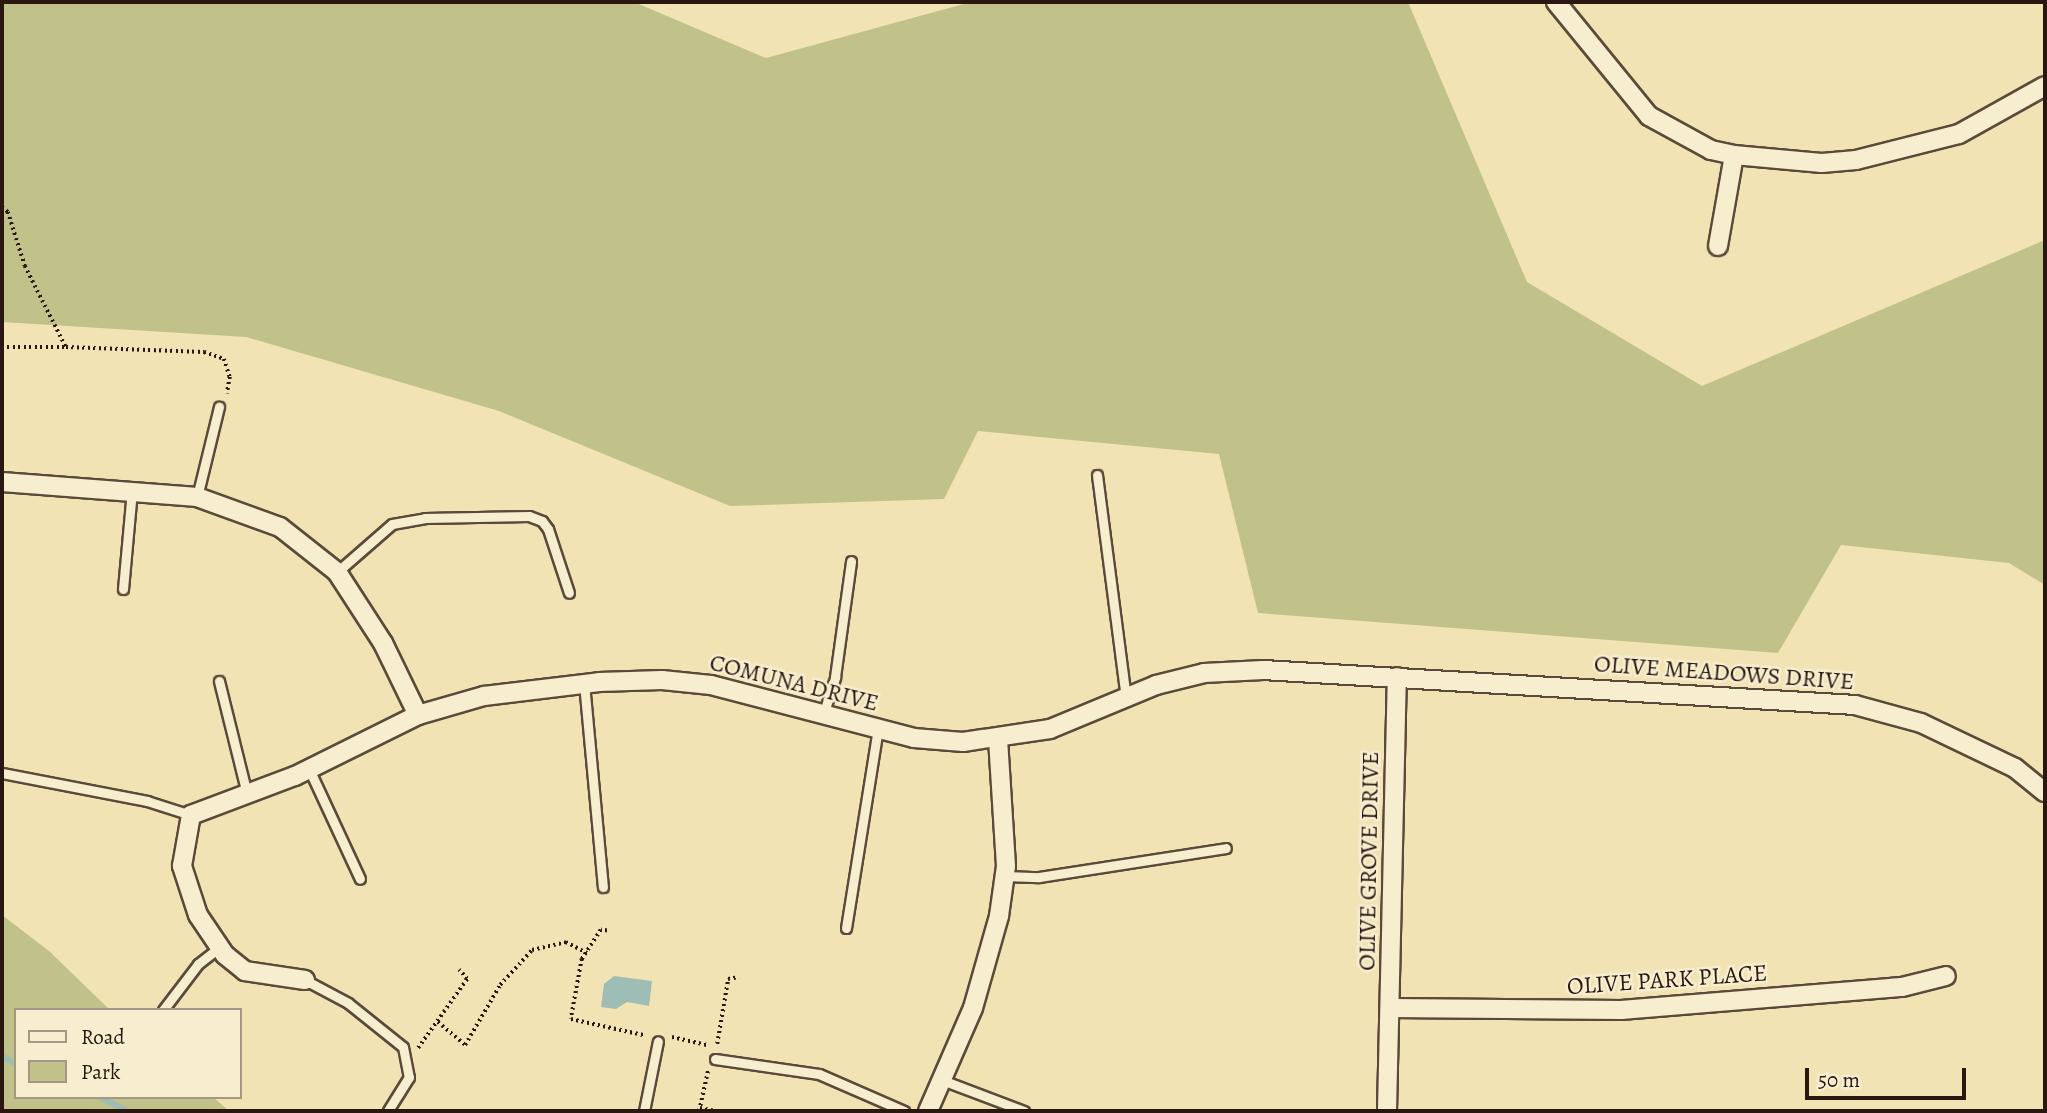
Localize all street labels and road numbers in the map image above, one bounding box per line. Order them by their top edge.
street label: COMUNA DRIVE [707,648,881,718]
street label: OLIVE MEADOWS DRIVE [1593,650,1855,696]
street label: OLIVE GROVE DRIVE [1353,751,1385,971]
street label: OLIVE PARK PLACE [1566,959,1768,1001]

